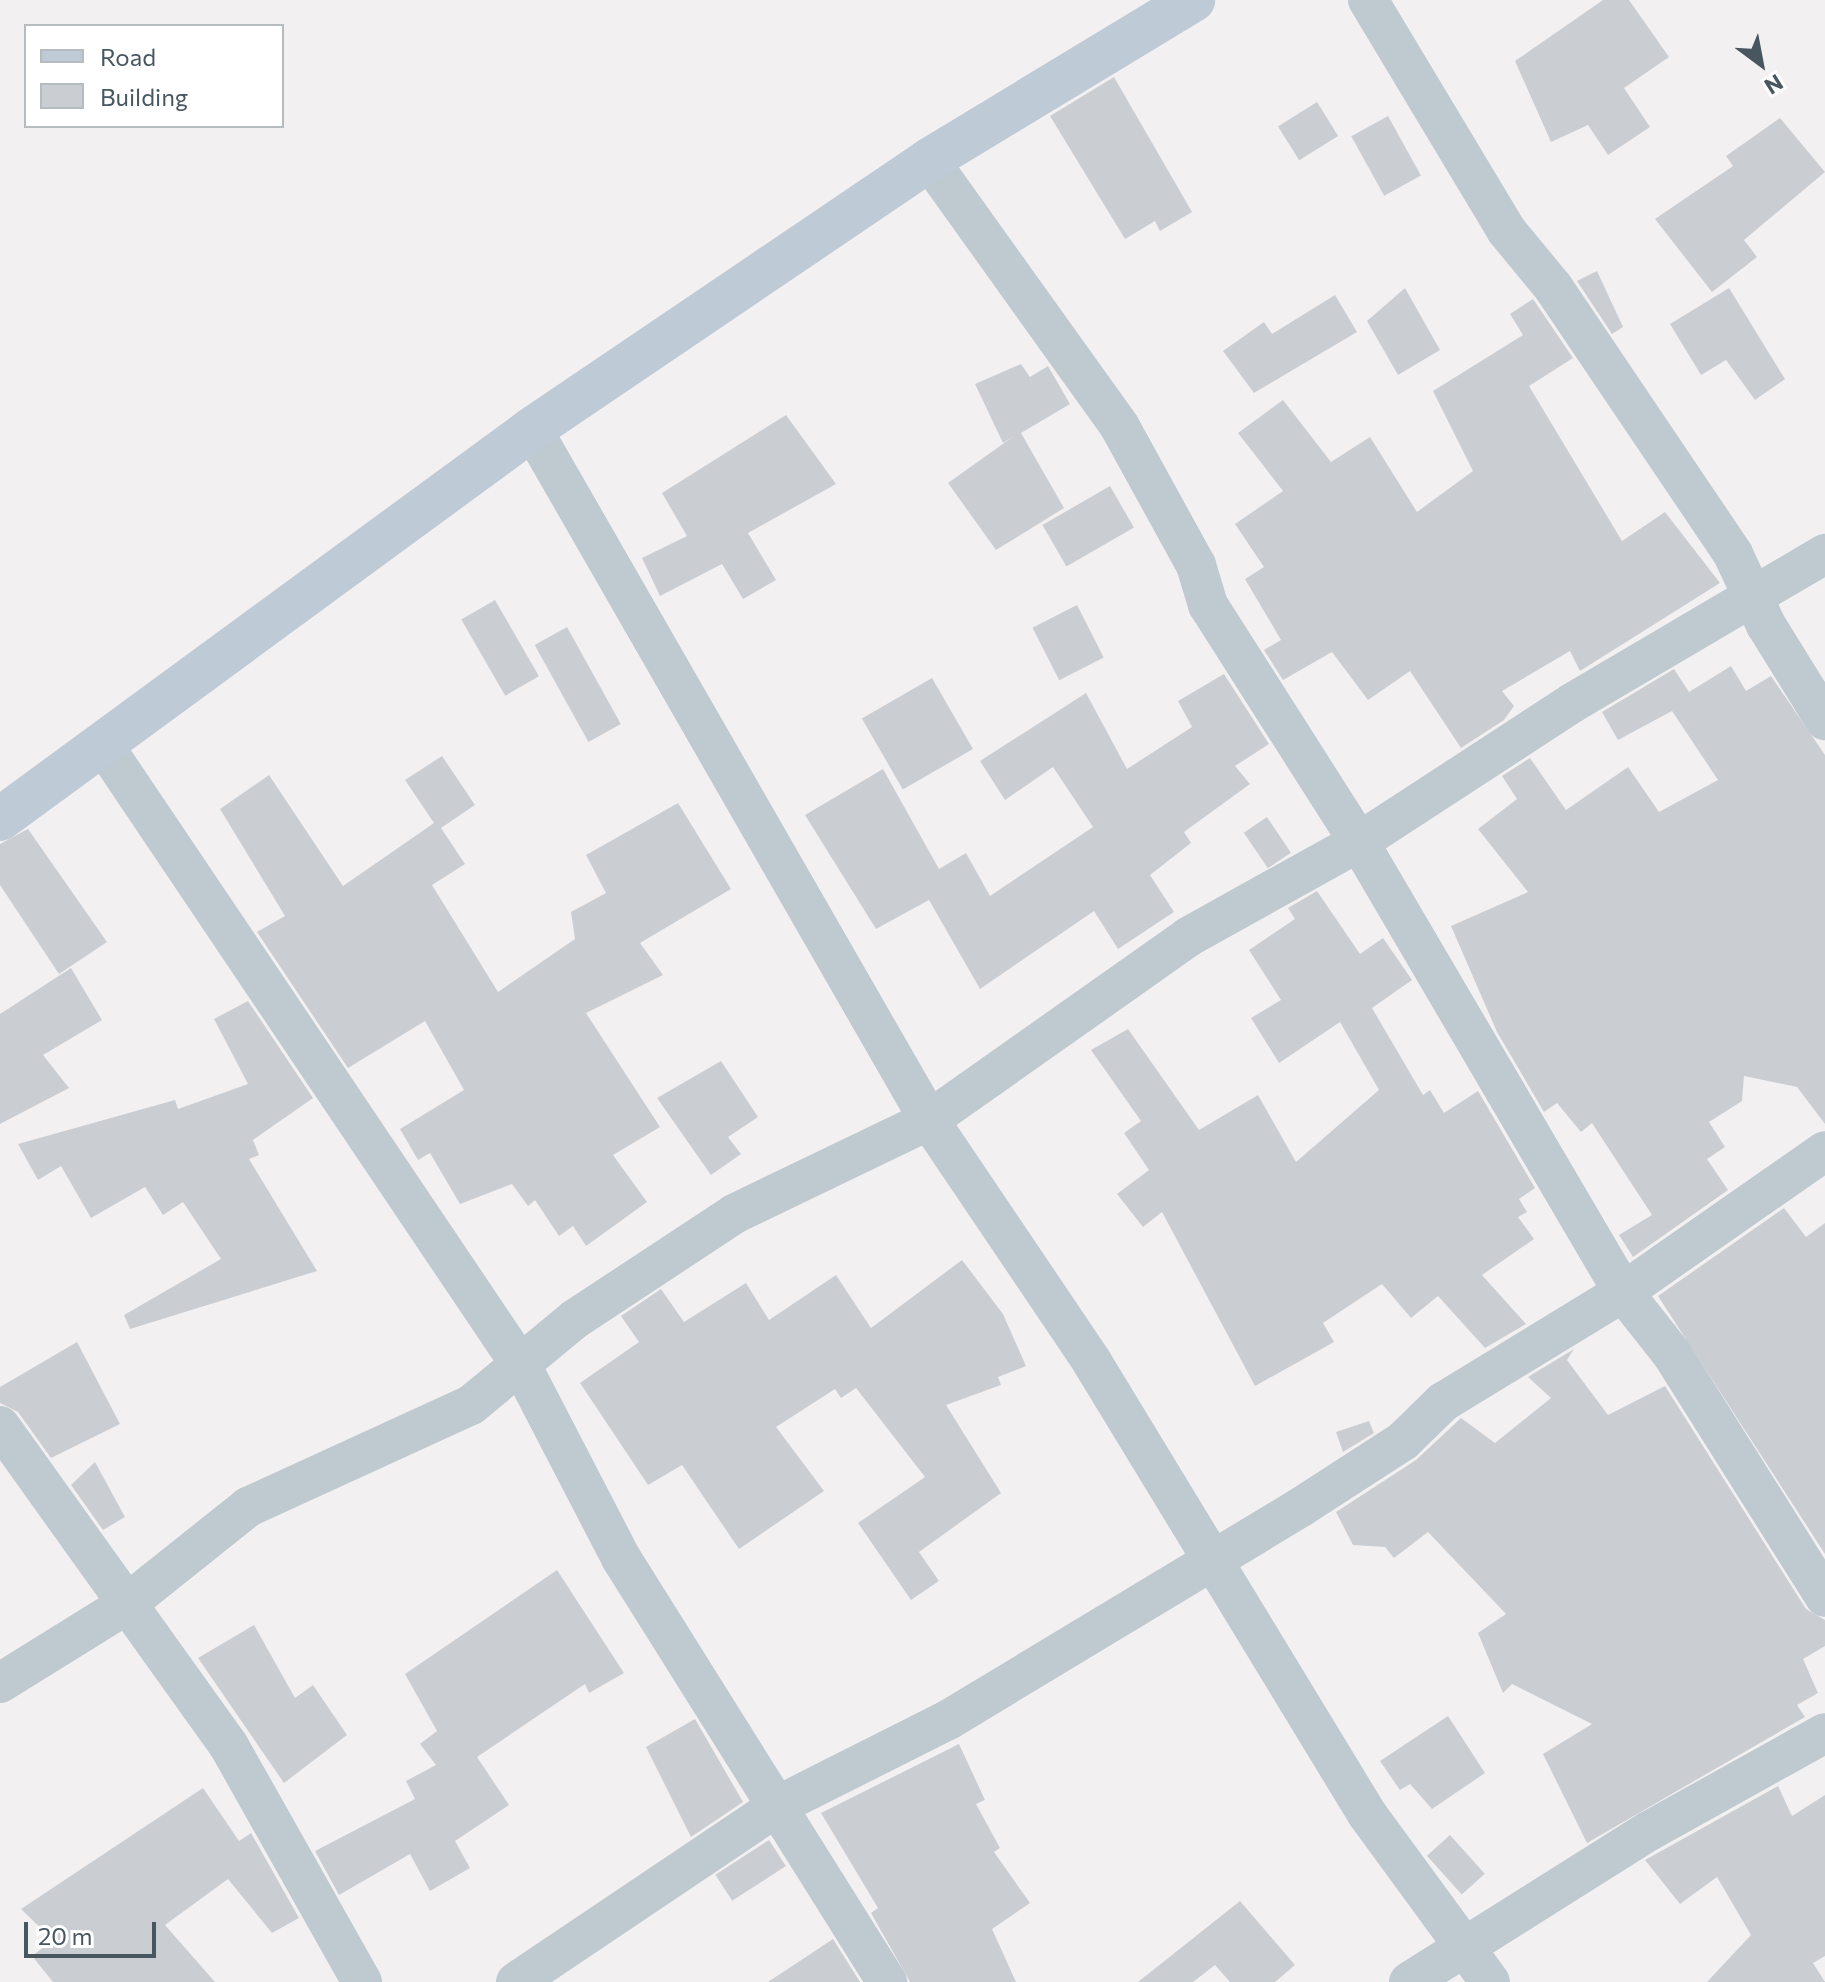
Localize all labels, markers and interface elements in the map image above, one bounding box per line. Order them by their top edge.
legend [24,24,284,128]
north arrow [1721,24,1801,104]
text: Road [100,42,156,71]
text: N [1760,69,1788,101]
text: Building [100,82,188,111]
scale bar [28,1906,160,1956]
text: 20 m [38,1921,92,1950]

